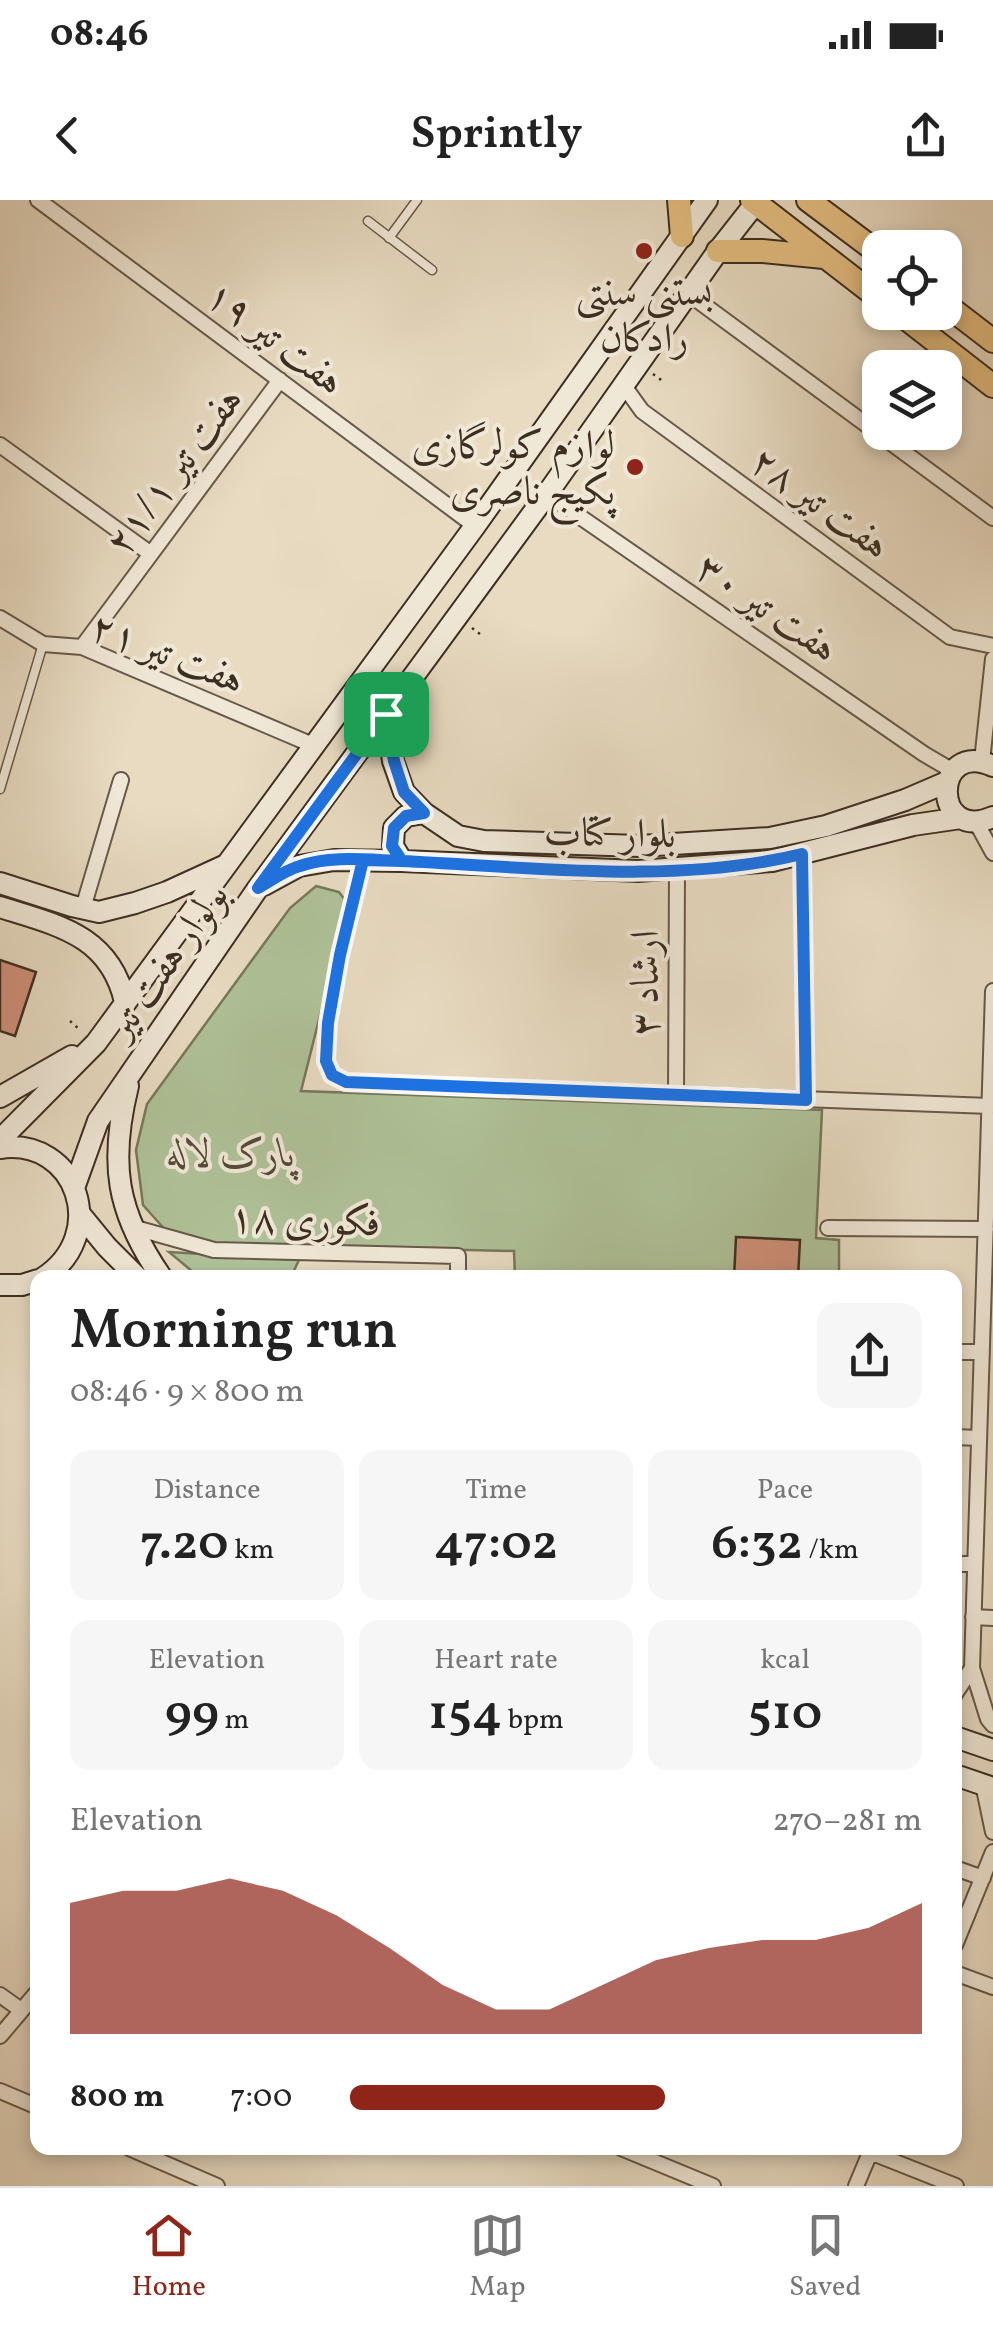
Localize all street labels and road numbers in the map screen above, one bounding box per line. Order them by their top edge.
street label: هفت تیر ۱۹ [192,269,355,411]
street label: هفت تیر ۲۱/۱ [94,376,258,569]
street label: هفت تیر ۲۸ [737,435,900,575]
street label: هفت تیر ۳۰ [683,542,848,679]
street label: هفت تیر ۲۱ [81,601,252,711]
street label: بلوار کتاب [543,807,676,865]
street label: بولوار هفت تیر [92,872,244,1056]
street label: ارشاد ۳ [620,930,676,1036]
street label: فکوری ١٨ [229,1192,381,1254]

